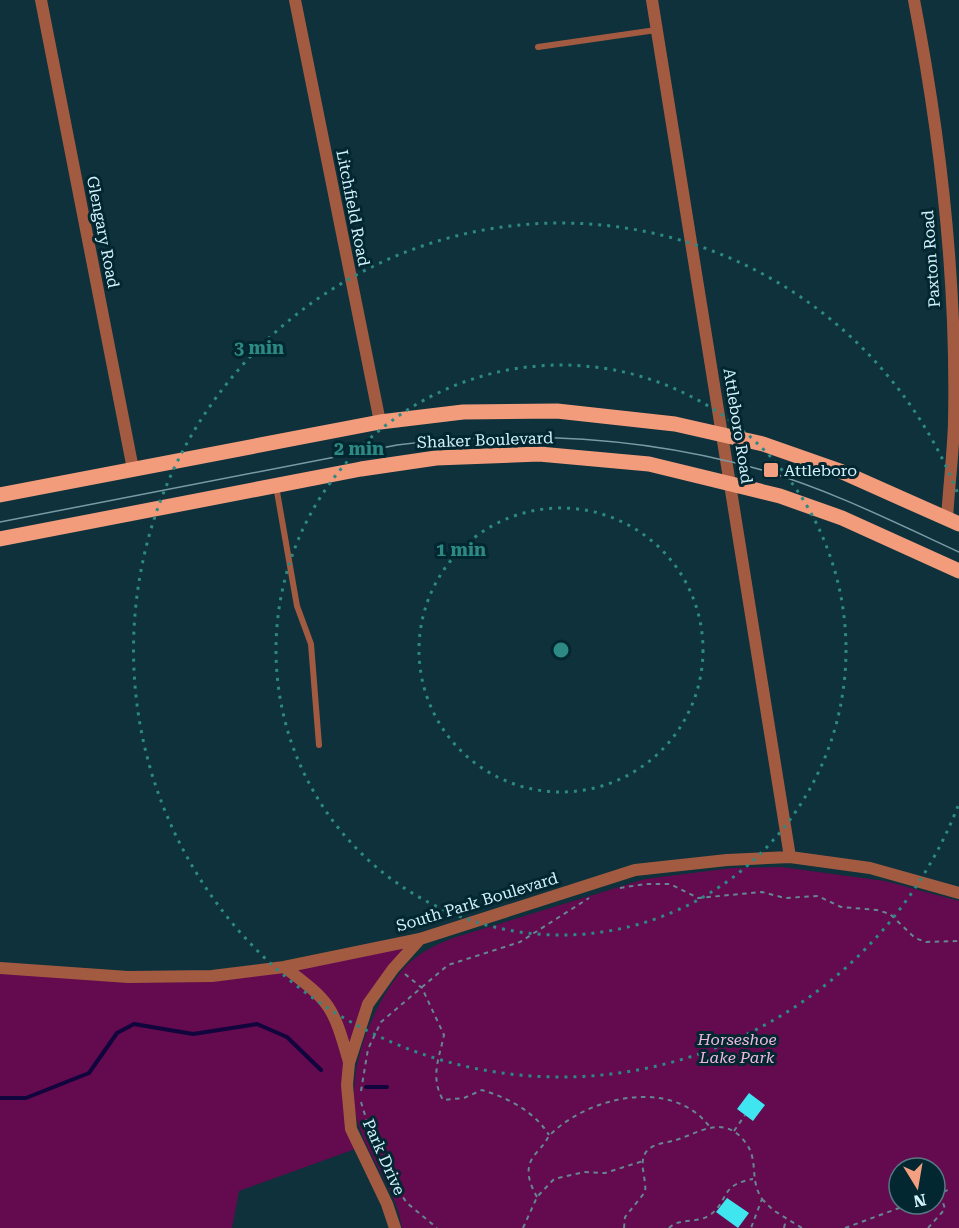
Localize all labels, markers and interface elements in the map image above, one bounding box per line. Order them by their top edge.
street label: Litchfield Road [332,148,374,268]
street label: Glengary Road [83,174,123,290]
street label: Paxton Road [918,210,944,308]
text: 3 min [234,337,284,358]
street label: Attleboro Road [720,367,756,485]
street label: Shaker Boulevard [416,428,554,452]
text: 2 min [334,438,384,459]
marker: Attleboro [762,461,780,479]
place label: Attleboro [784,461,857,480]
text: 1 min [436,539,486,560]
centre of rings [551,640,571,660]
street label: South Park Boulevard [394,868,560,936]
park label: Horseshoe Lake Park [696,1030,777,1067]
street label: Park Drive [359,1116,409,1198]
north arrow [887,1156,947,1216]
text: N [912,1190,928,1211]

